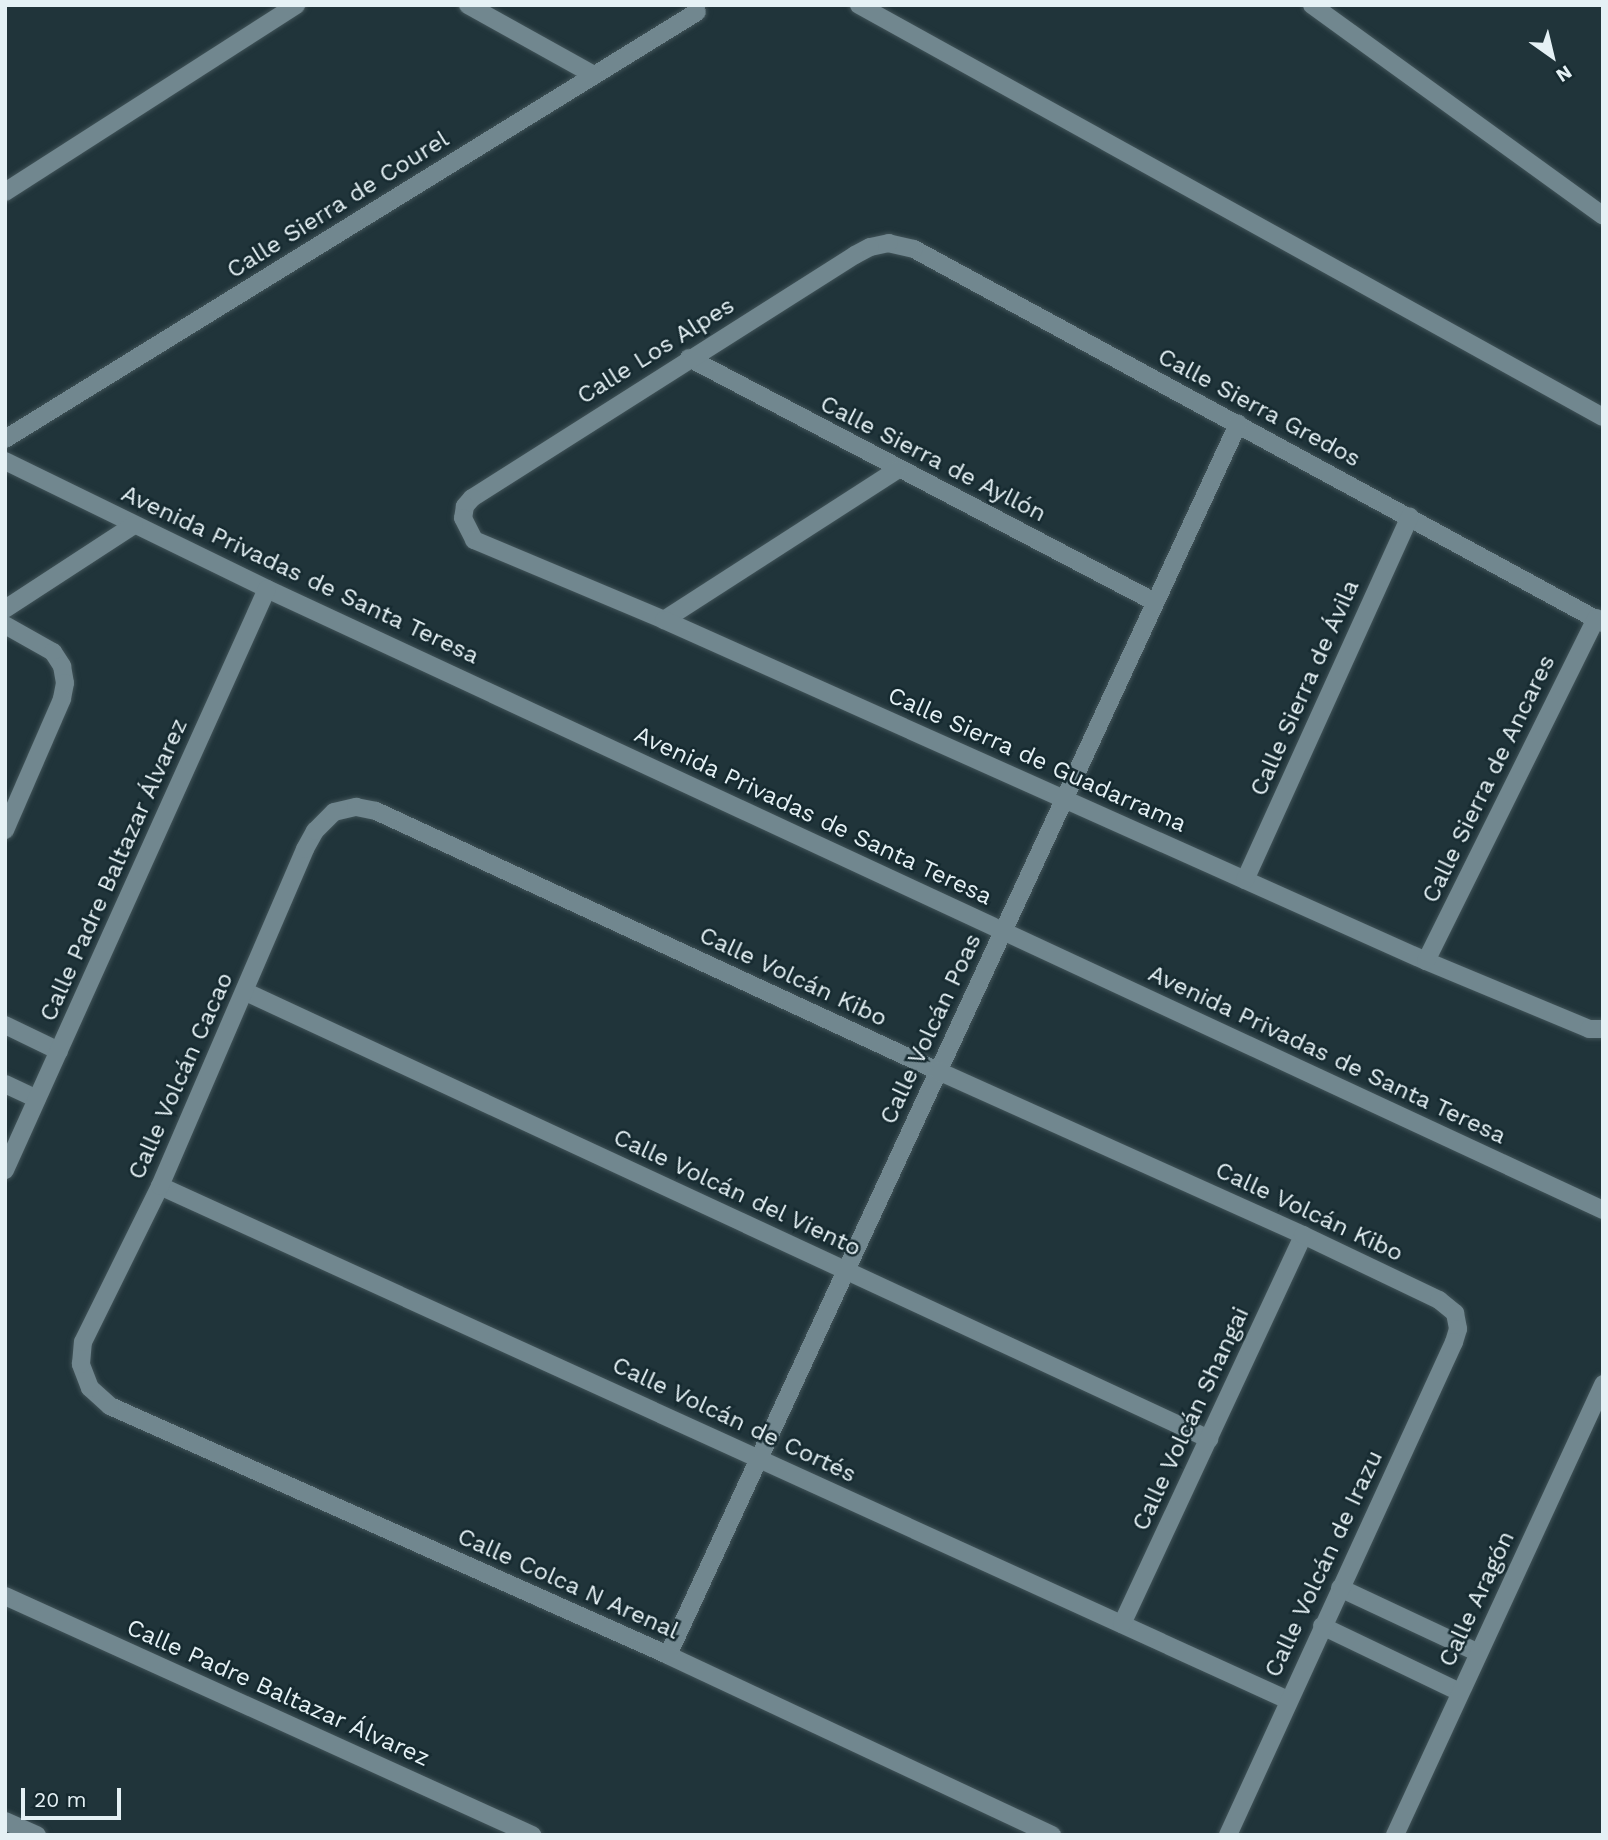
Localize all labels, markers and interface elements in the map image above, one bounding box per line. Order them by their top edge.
north arrow [1517,21,1587,91]
text: N [1552,60,1576,87]
street label: Calle Sierra de Courel [222,125,454,285]
street label: Calle Los Alpes [572,291,740,411]
street label: Calle Sierra Gredos [1152,342,1366,474]
street label: Calle Sierra de Ayllón [814,389,1052,529]
street label: Avenida Privadas de Santa Teresa [116,479,484,671]
street label: Calle Sierra de Ávila [1244,575,1366,801]
street label: Calle Sierra de Ancares [1416,650,1562,908]
street label: Calle Sierra de Guadarrama [883,681,1191,839]
street label: Calle Padre Baltazar Álvarez [34,713,194,1027]
street label: Avenida Privadas de Santa Teresa [629,720,997,912]
street label: Calle Volcán Kibo [694,921,892,1033]
street label: Calle Volcán Poas [874,929,988,1129]
street label: Avenida Privadas de Santa Teresa [1143,959,1511,1151]
street label: Calle Volcán Cacao [122,968,240,1184]
street label: Calle Volcán del Viento [607,1122,867,1264]
street label: Calle Volcán Kibo [1210,1156,1408,1268]
street label: Calle Volcán Shangai [1126,1302,1256,1536]
street label: Calle Volcán de Cortés [607,1351,861,1489]
street label: Calle Volcán de Irazu [1259,1446,1389,1682]
street label: Calle Colca N Arenal [452,1522,684,1646]
street label: Calle Aragón [1433,1526,1521,1672]
street label: Calle Padre Baltazar Álvarez [121,1613,435,1773]
scale bar [24,1773,124,1817]
text: 20 m [34,1787,86,1812]

